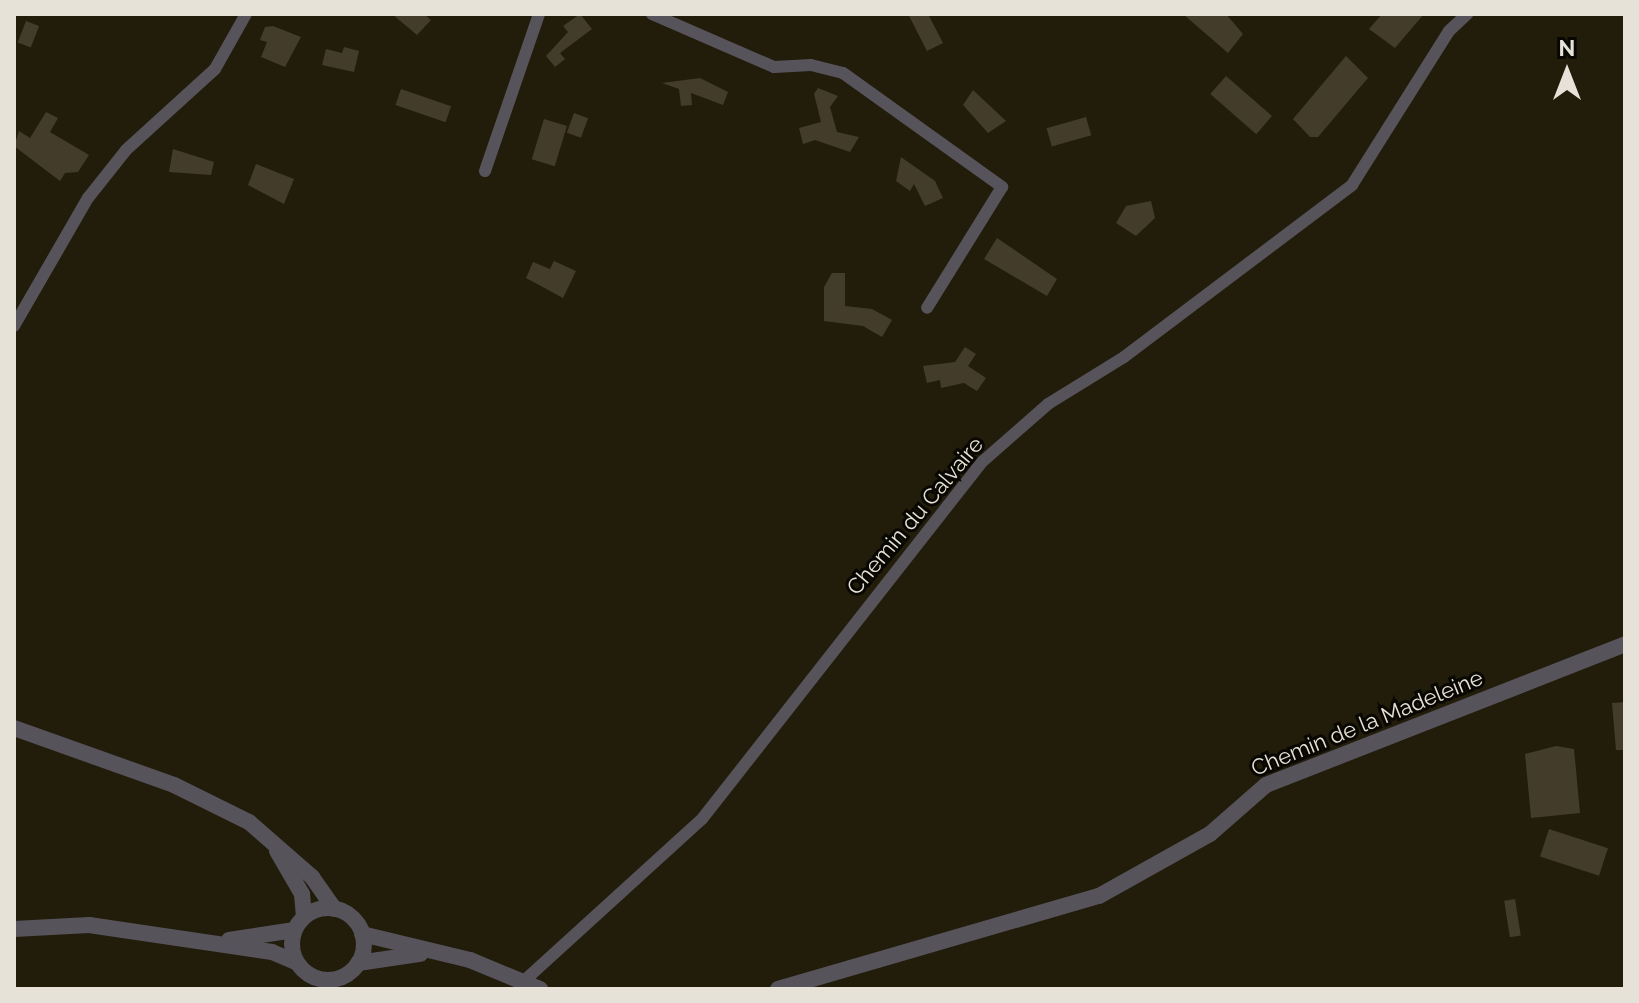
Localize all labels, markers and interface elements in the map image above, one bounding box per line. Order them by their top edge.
north arrow [1527,32,1607,112]
text: N [1559,35,1575,61]
street label: Chemin du Calvaire [841,432,989,600]
street label: Chemin de la Madeleine [1247,664,1487,782]

